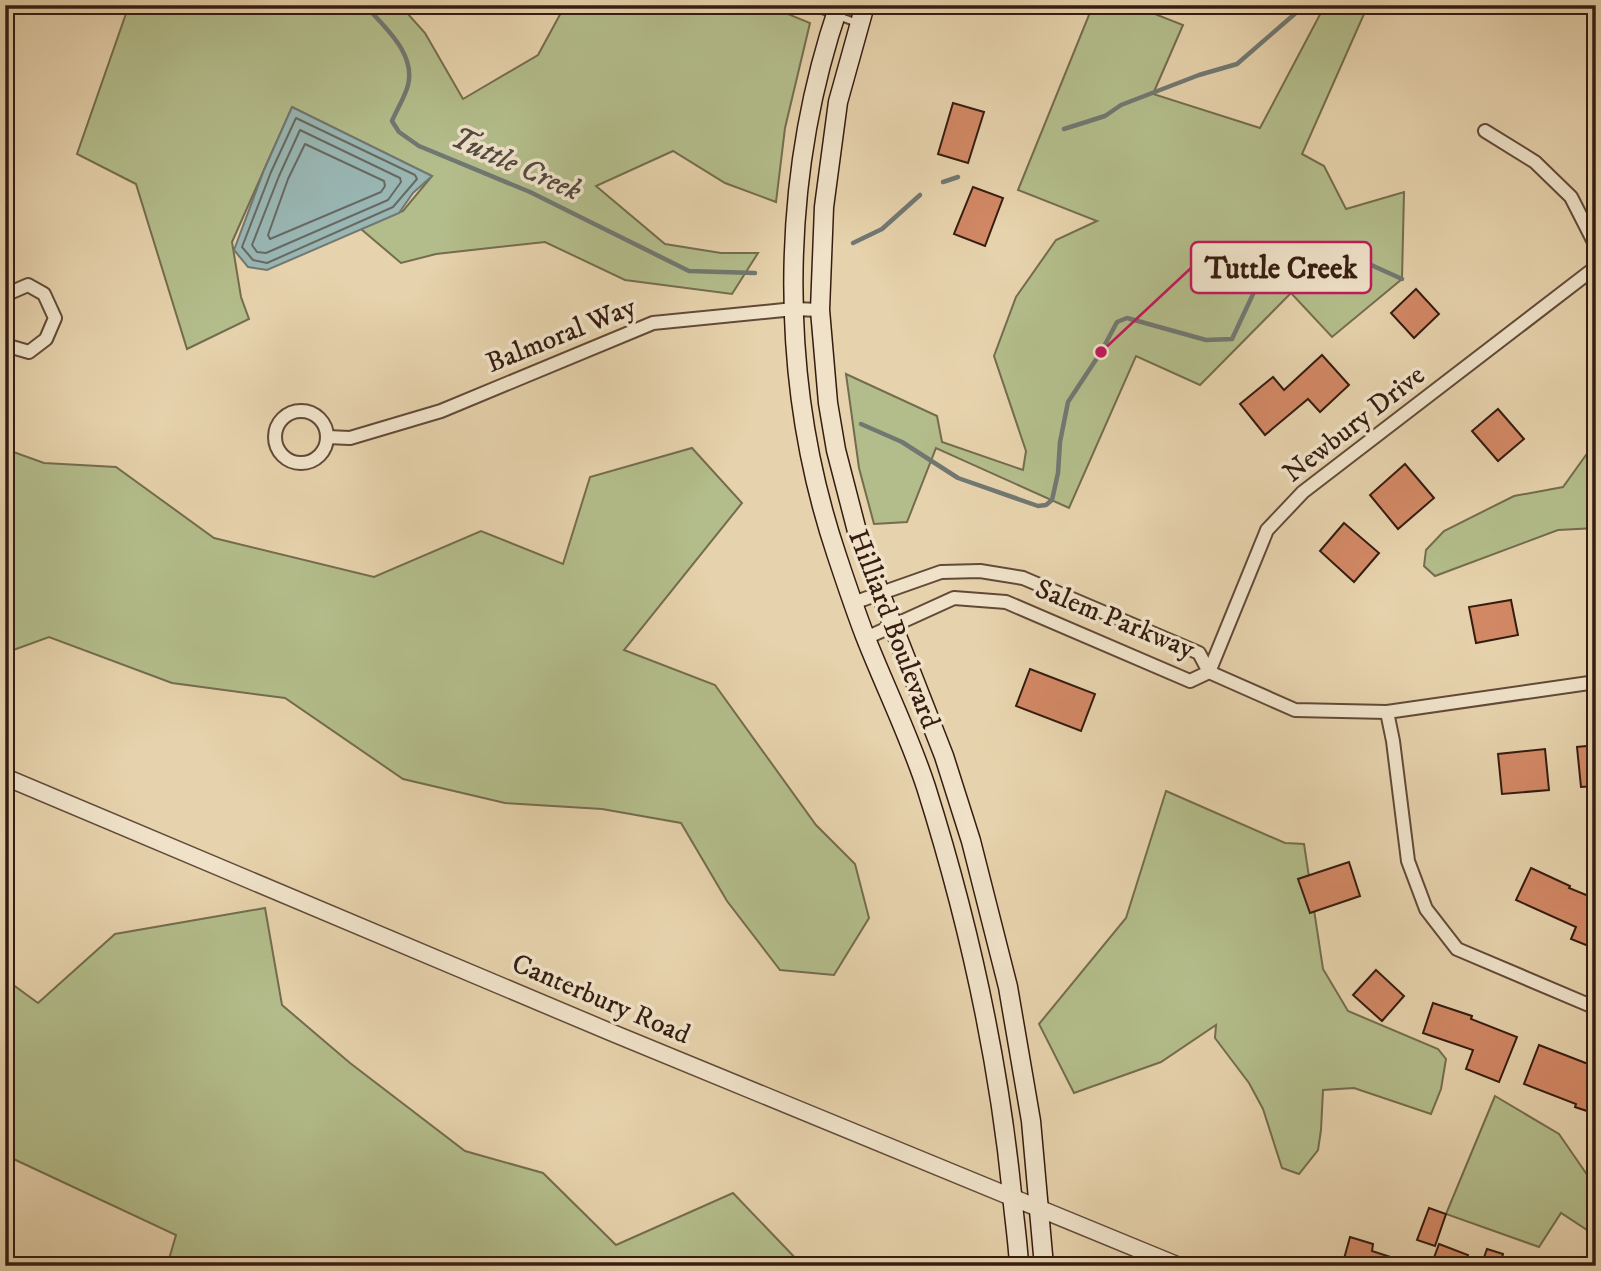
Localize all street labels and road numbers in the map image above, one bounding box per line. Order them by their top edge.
street label: Balmoral Way [481,289,642,381]
street label: Newbury Drive [1276,358,1432,490]
street label: Hilliard Boulevard [840,525,948,733]
street label: Salem Parkway [1030,571,1200,667]
street label: Canterbury Road [507,946,695,1052]

